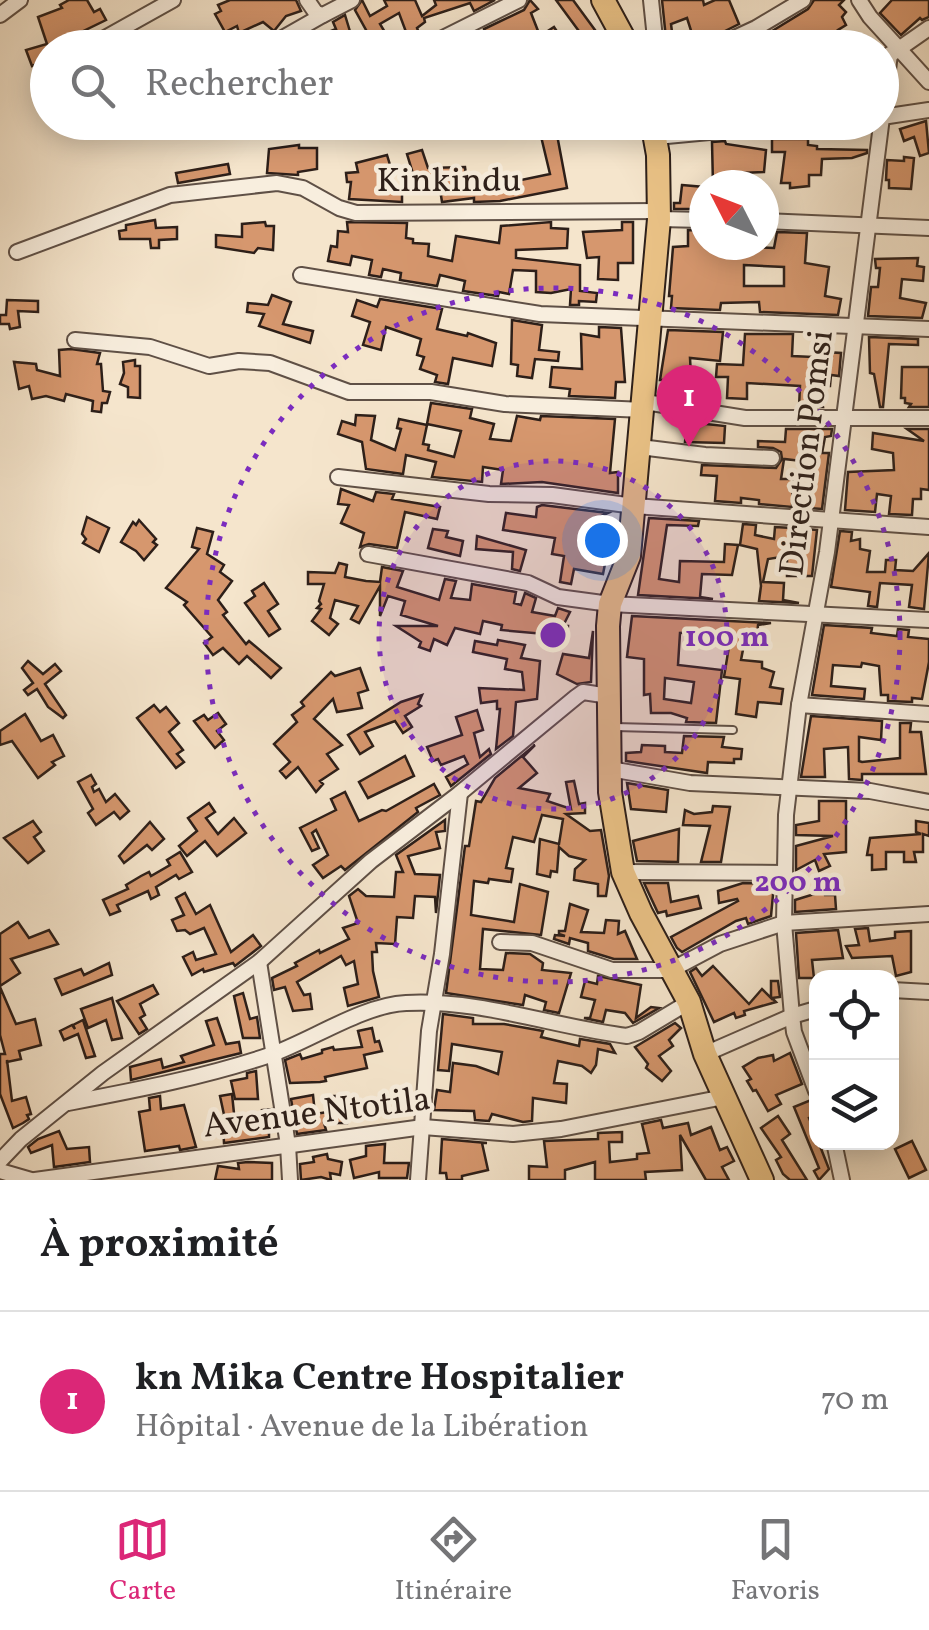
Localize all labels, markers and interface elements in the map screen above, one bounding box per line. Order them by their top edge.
search box [30,30,899,140]
icon: search [65,58,120,113]
text: Rechercher [145,59,333,112]
street label: Kinkindu [376,158,522,206]
north arrow [689,170,779,260]
street label: Direction Pomsi [769,327,847,579]
pin: 1 [656,364,722,447]
your location [577,515,628,566]
centre of rings [535,617,571,653]
text: 100 m [685,617,769,659]
text: 200 m [754,862,842,904]
map controls [809,970,899,1150]
button: locate [809,970,899,1060]
button: layers [809,1060,899,1150]
street label: Avenue Ntotila [201,1076,433,1152]
text: À proximité [40,1216,279,1275]
text: kn Mika Centre Hospitalier [135,1353,624,1406]
text: 1 [66,1379,79,1423]
text: 70 m [821,1379,889,1423]
text: Hôpital · Avenue de la Libération [135,1406,589,1450]
tab: Carte [109,1512,176,1611]
tab: Itinéraire [395,1512,512,1611]
tab: Favoris [731,1512,820,1611]

